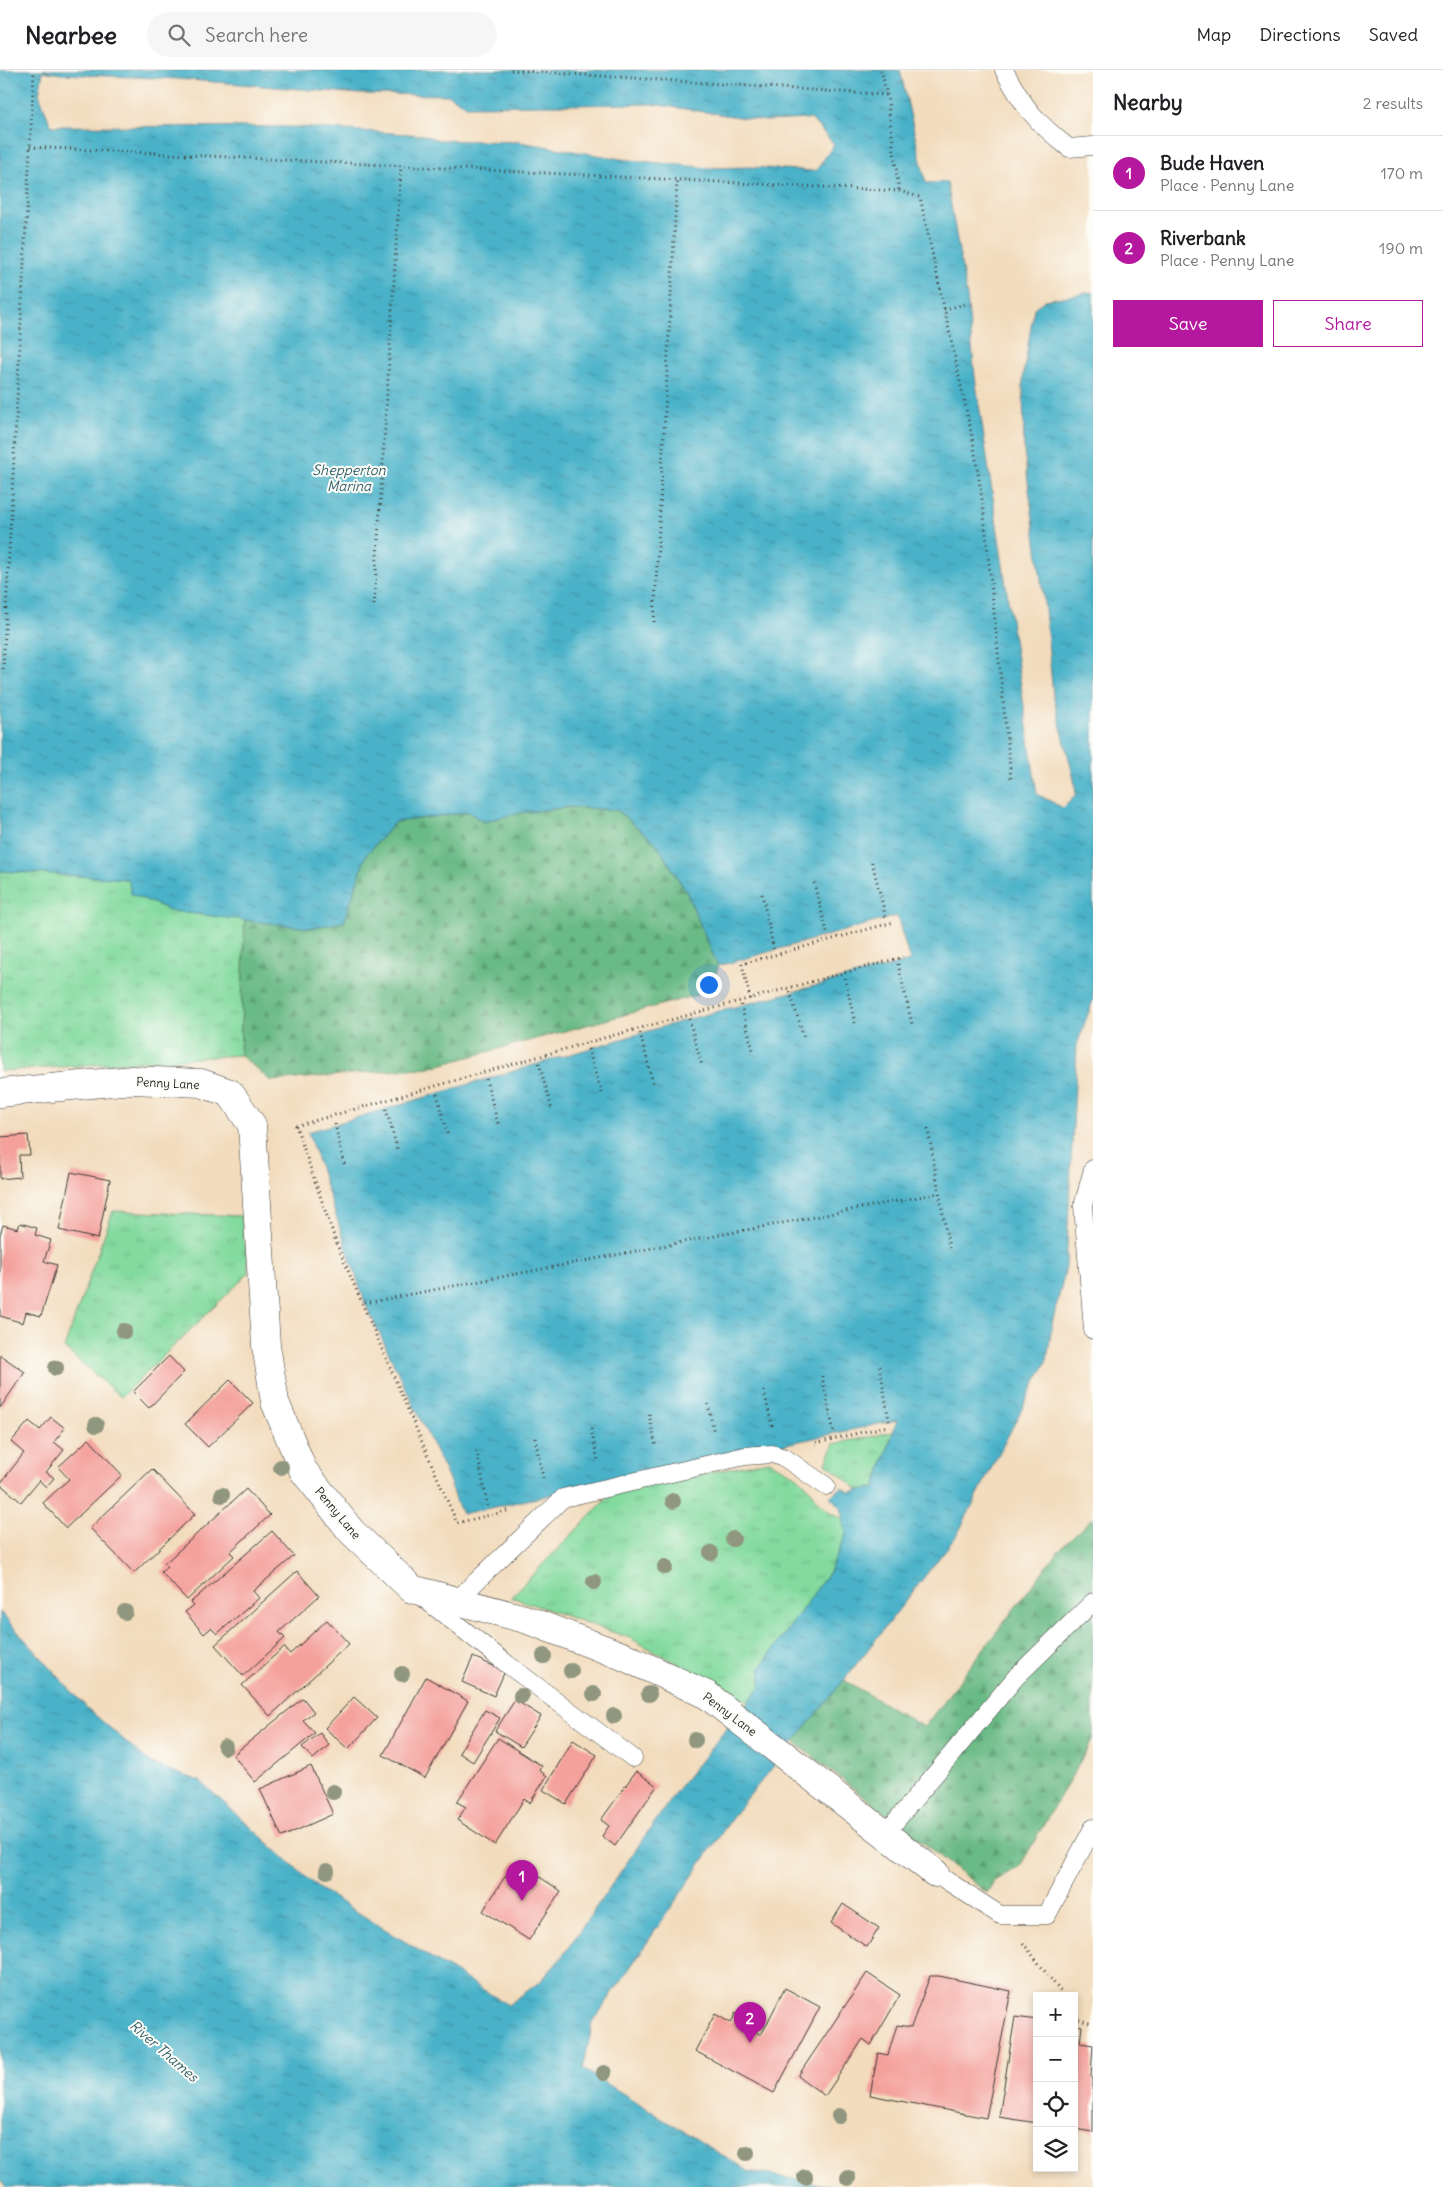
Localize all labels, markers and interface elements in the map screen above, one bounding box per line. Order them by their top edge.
search box [147,12,497,57]
text: Nearbee [25,20,117,50]
icon: search [165,21,193,49]
text: Search here [205,23,308,47]
text: Map [1196,23,1231,46]
text: Directions [1259,23,1341,46]
text: Saved [1369,23,1418,46]
text: Nearby [1113,89,1183,116]
text: 2 results [1363,93,1423,113]
text: Bude Haven [1160,151,1264,175]
text: 1 [1126,163,1132,183]
text: 170 m [1380,163,1423,183]
text: Place · Penny Lane [1160,175,1295,195]
text: Riverbank [1160,226,1246,250]
text: 2 [1125,238,1133,258]
text: 190 m [1379,238,1423,258]
text: Place · Penny Lane [1160,250,1295,270]
button: Save [1113,300,1263,347]
button: Share [1273,300,1423,347]
water label: Shepperton Marina [312,461,387,495]
your location [696,972,722,998]
street label: Penny Lane [136,1074,200,1092]
street label: Penny Lane [312,1484,364,1542]
street label: Penny Lane [700,1689,760,1739]
pin: 1 [506,1860,538,1901]
map controls [1033,1992,1078,2172]
button: + [1033,1992,1078,2037]
pin: 2 [734,2002,766,2043]
water label: River Thames [126,2016,203,2087]
button: − [1033,2037,1078,2082]
button: locate [1033,2082,1078,2127]
button: layers [1033,2127,1078,2172]

